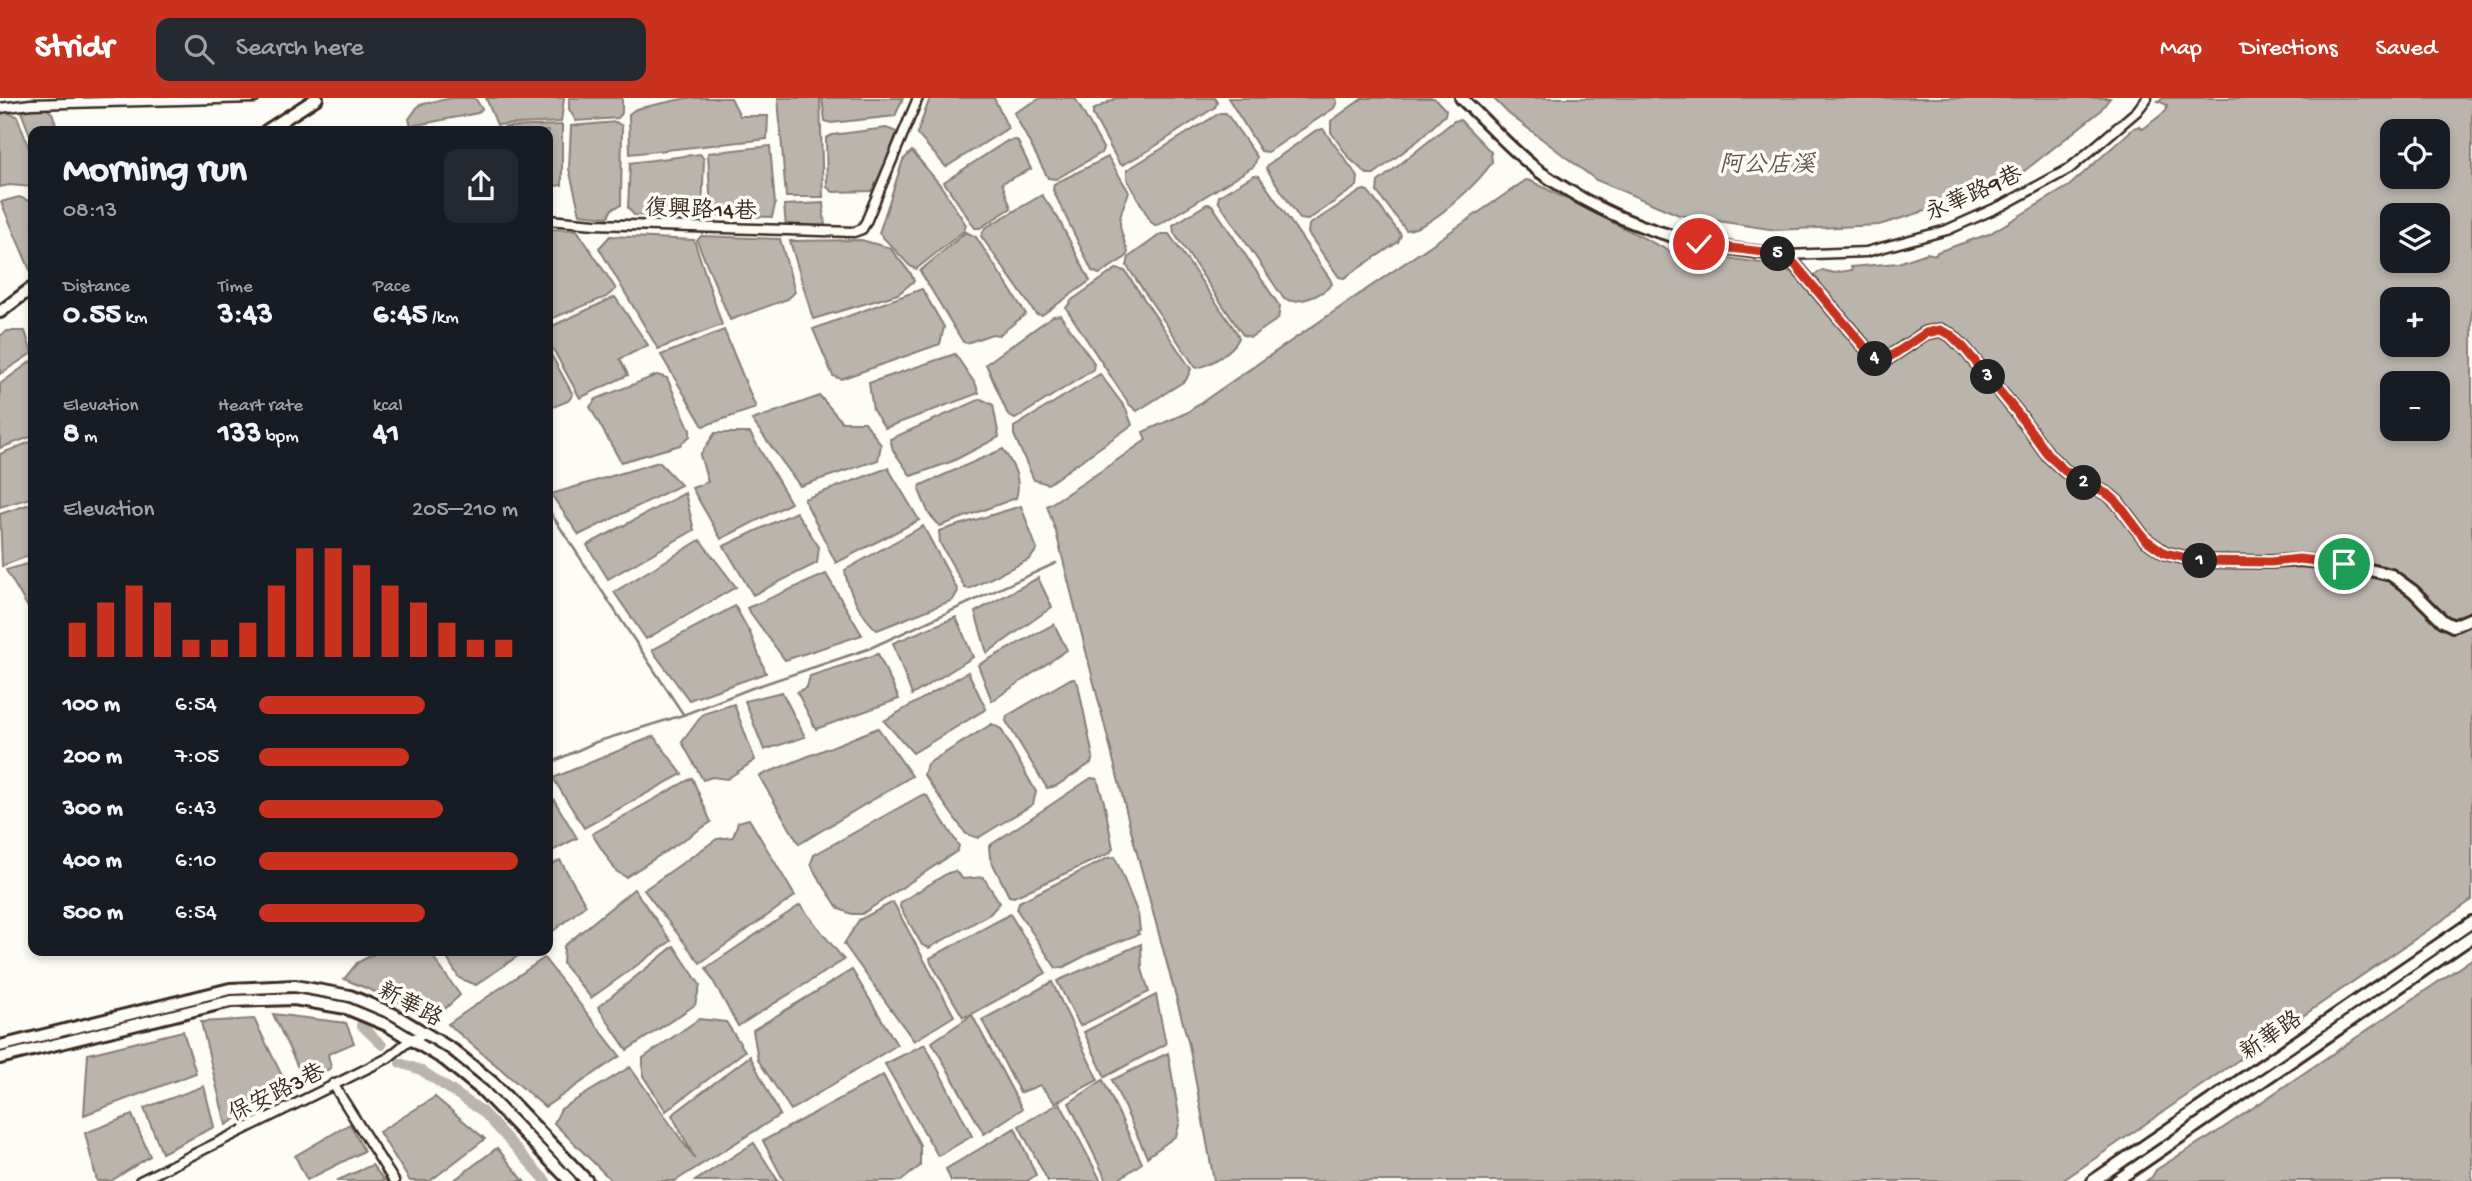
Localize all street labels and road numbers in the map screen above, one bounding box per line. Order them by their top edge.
street label: 永華路9巷 [1921,160,2028,229]
street label: 復興路14巷 [644,195,758,227]
street label: 新華路 [373,977,447,1034]
street label: 新華路 [2235,1006,2308,1067]
street label: 保安路3巷 [224,1058,331,1129]

